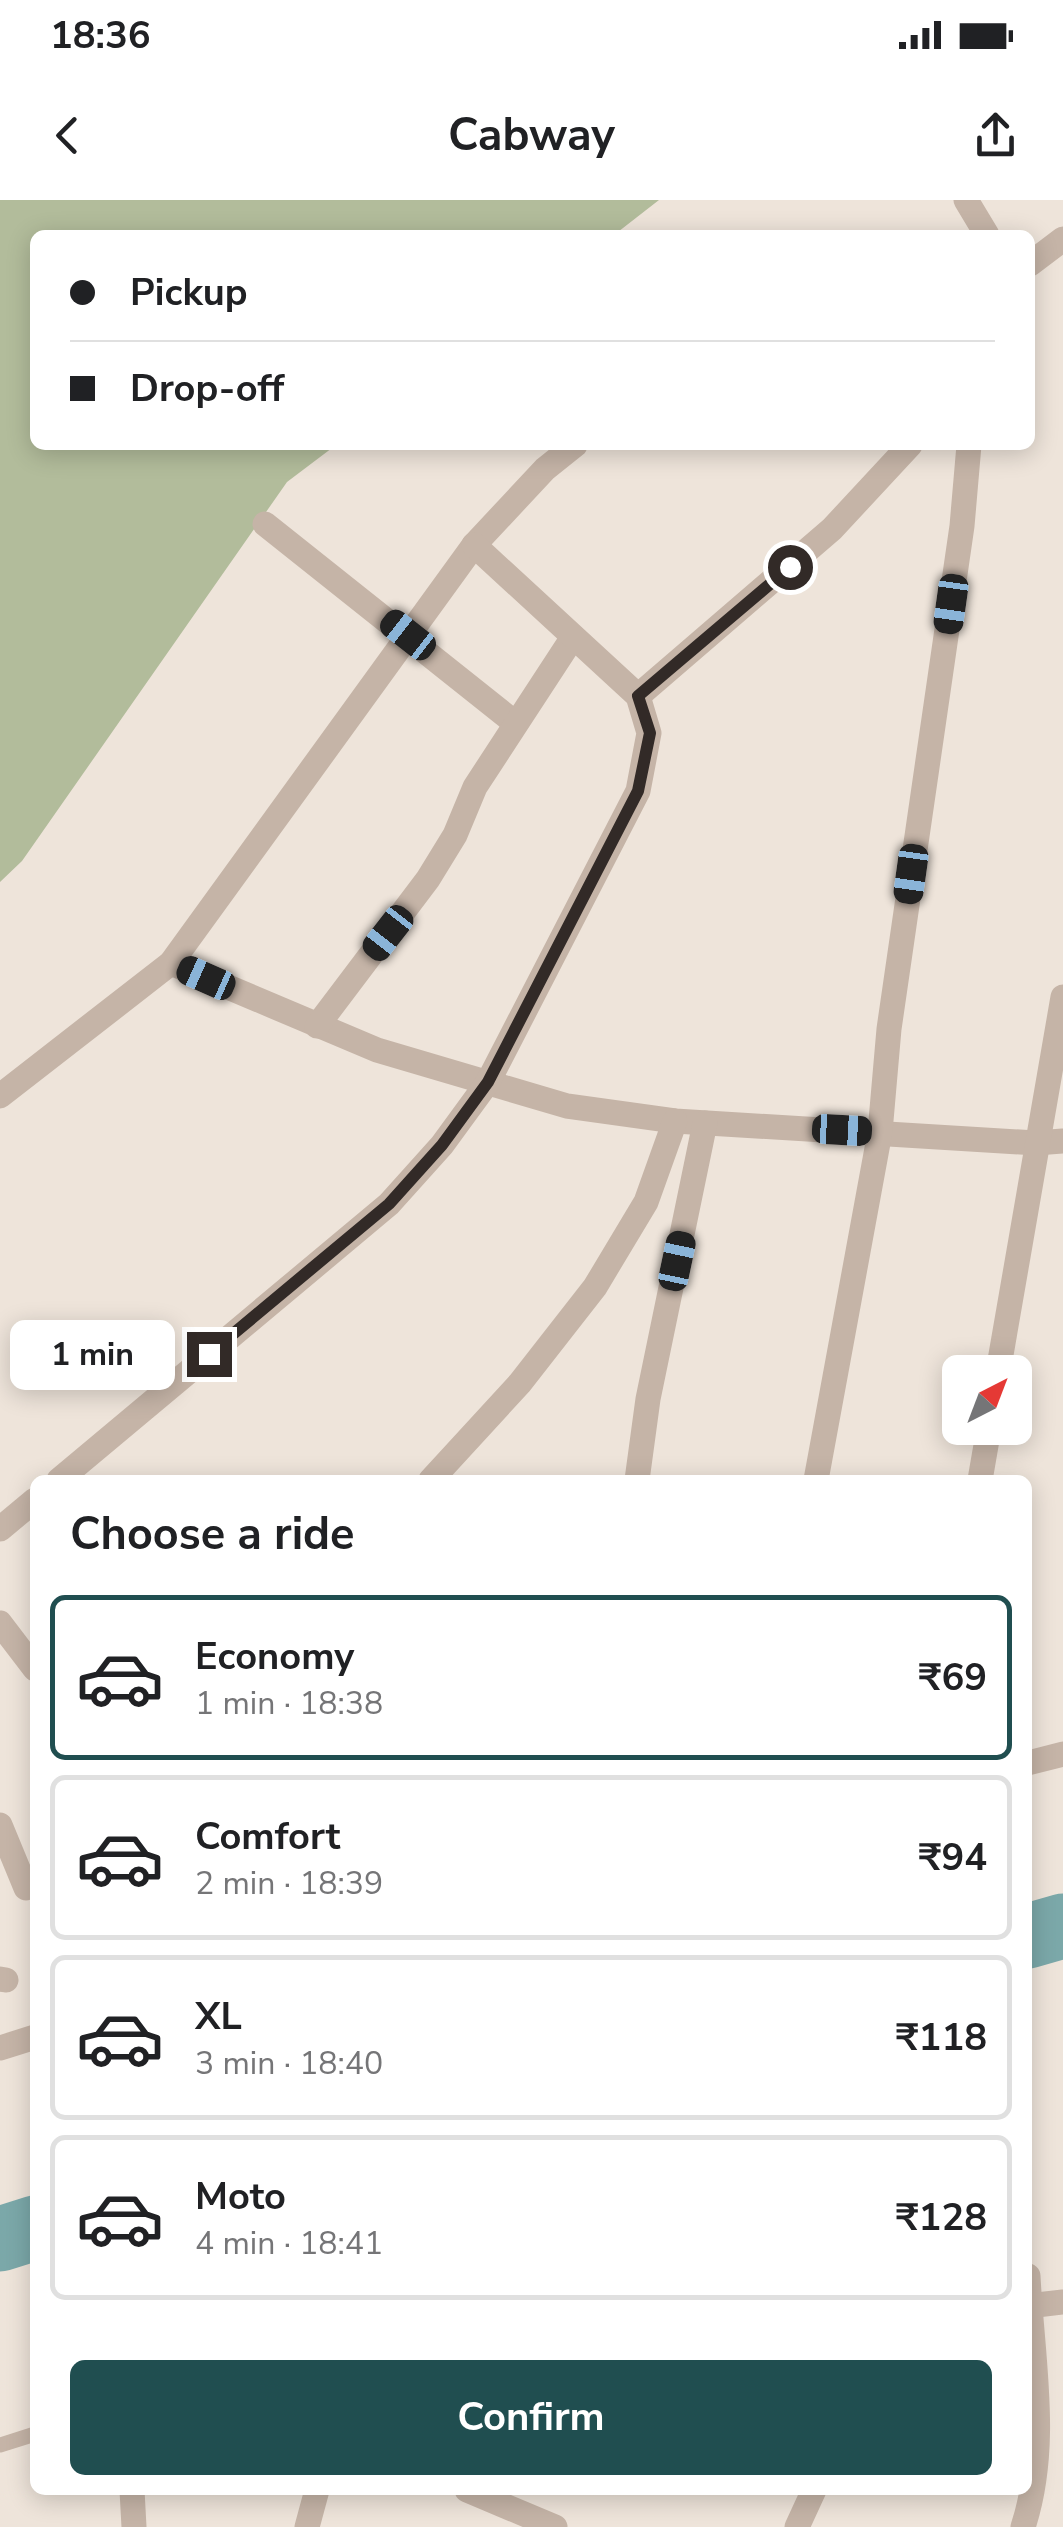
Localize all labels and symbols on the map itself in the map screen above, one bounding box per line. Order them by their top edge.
route start [768,545,813,590]
car [932,572,970,636]
car [375,605,441,665]
car [892,842,930,906]
car [358,900,418,966]
car [172,952,240,1004]
car [811,1113,873,1147]
car [656,1229,698,1293]
callout: 1 min [9,1319,174,1389]
route end [187,1332,232,1377]
north arrow [942,1355,1032,1445]

